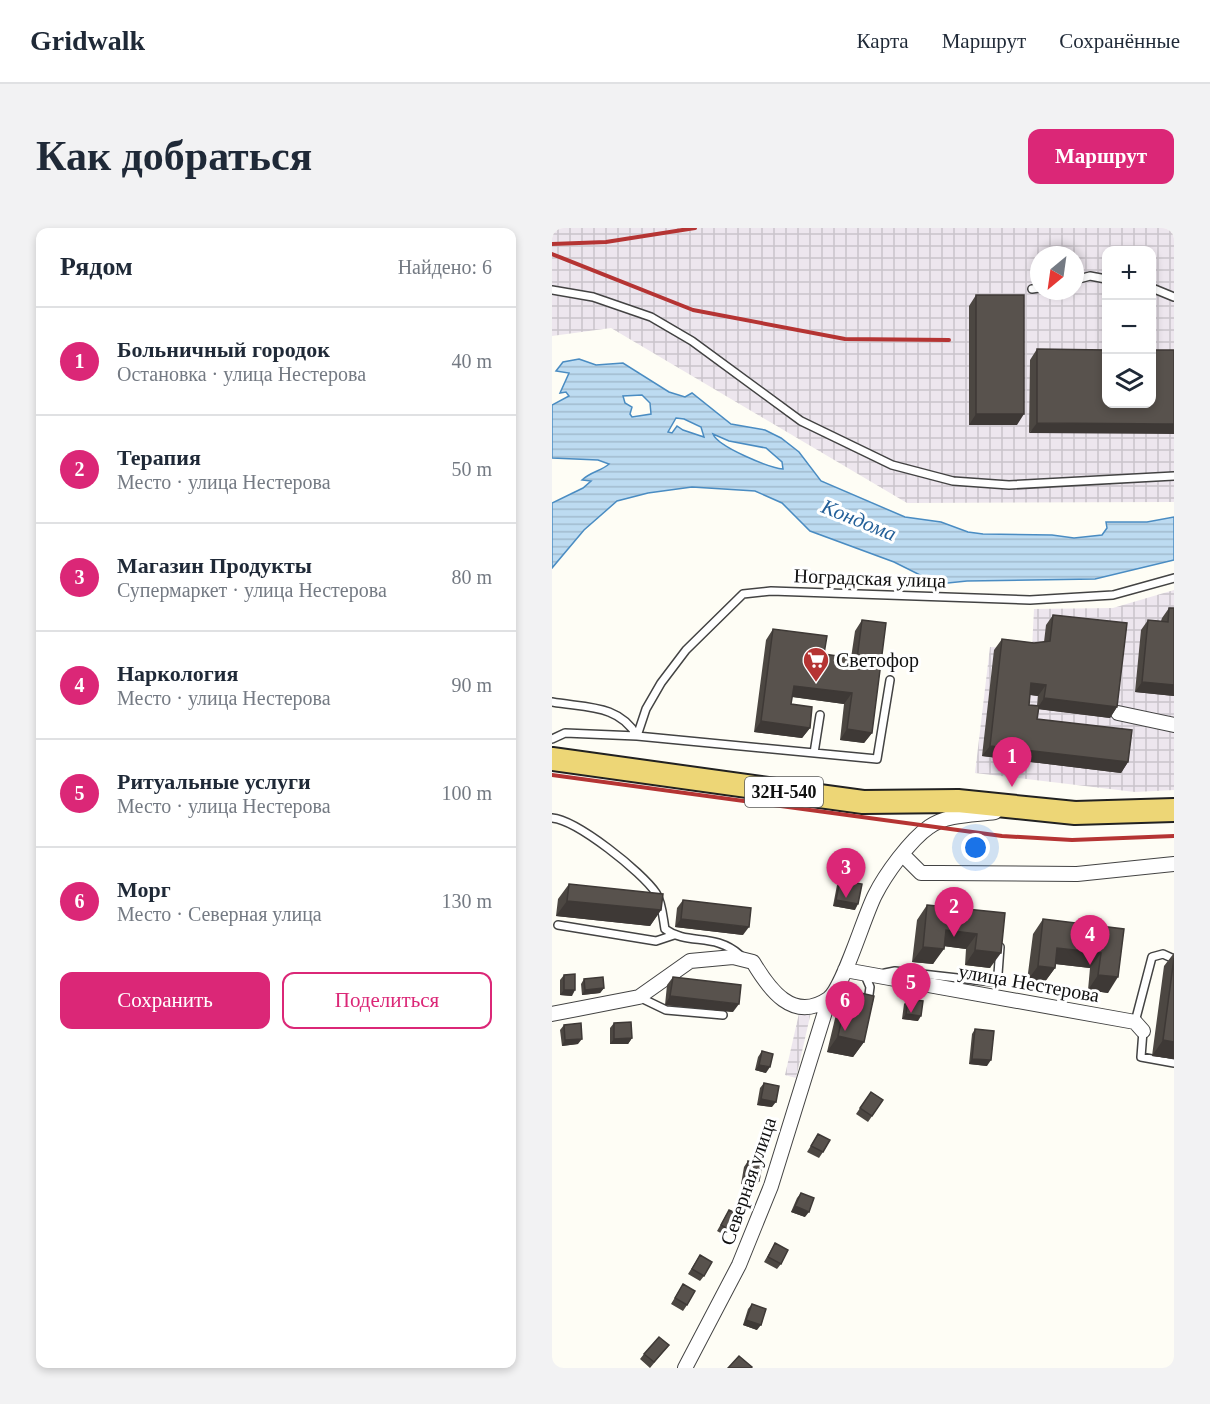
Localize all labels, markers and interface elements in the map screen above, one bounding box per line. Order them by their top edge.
text: Gridwalk [30,25,145,56]
text: Карта [857,29,909,53]
text: Маршрут [942,29,1026,53]
text: Сохранённые [1059,29,1180,53]
button: Маршрут [1028,129,1174,184]
text: Как добраться [36,133,312,179]
north arrow [1030,246,1084,300]
map controls [1102,246,1156,408]
button: + [1102,246,1156,300]
text: Рядом [60,252,133,281]
text: Найдено: 6 [398,256,492,278]
button: − [1102,300,1156,354]
text: Больничный городок [117,337,330,362]
text: 1 [75,350,85,372]
text: 40 m [451,350,492,372]
button: layers [1102,354,1156,408]
text: Остановка · улица Нестерова [117,363,366,385]
text: Терапия [117,445,201,470]
text: 2 [75,458,85,480]
text: 50 m [451,458,492,480]
text: Место · улица Нестерова [117,471,331,493]
water label: Кондома [817,494,900,546]
text: Магазин Продукты [117,553,312,578]
street label: Ноградская улица [793,564,947,593]
text: 3 [75,566,85,588]
text: 80 m [451,566,492,588]
text: Супермаркет · улица Нестерова [117,579,387,601]
supermarket icon: Светофор [801,645,831,683]
place label: Светофор [836,649,919,672]
text: Наркология [117,661,238,686]
text: 4 [75,674,85,696]
text: 90 m [451,674,492,696]
text: Место · улица Нестерова [117,687,331,709]
pin: 1 [992,738,1032,787]
text: Ритуальные услуги [117,769,311,794]
road number: 32Н-540 [745,777,823,807]
text: 5 [75,782,85,804]
text: 100 m [441,782,492,804]
text: Место · улица Нестерова [117,795,331,817]
your location [961,833,990,862]
pin: 3 [826,848,866,898]
text: Морг [117,877,171,902]
pin: 2 [934,888,974,937]
text: 6 [75,890,85,912]
text: 130 m [441,890,492,912]
text: Место · Северная улица [117,903,322,925]
pin: 4 [1070,916,1110,965]
street label: улица Нестерова [957,960,1101,1007]
pin: 5 [892,964,930,1013]
button: Сохранить [60,972,270,1029]
button: Поделиться [282,972,492,1029]
pin: 6 [826,982,864,1031]
street label: Северная улица [716,1114,781,1248]

